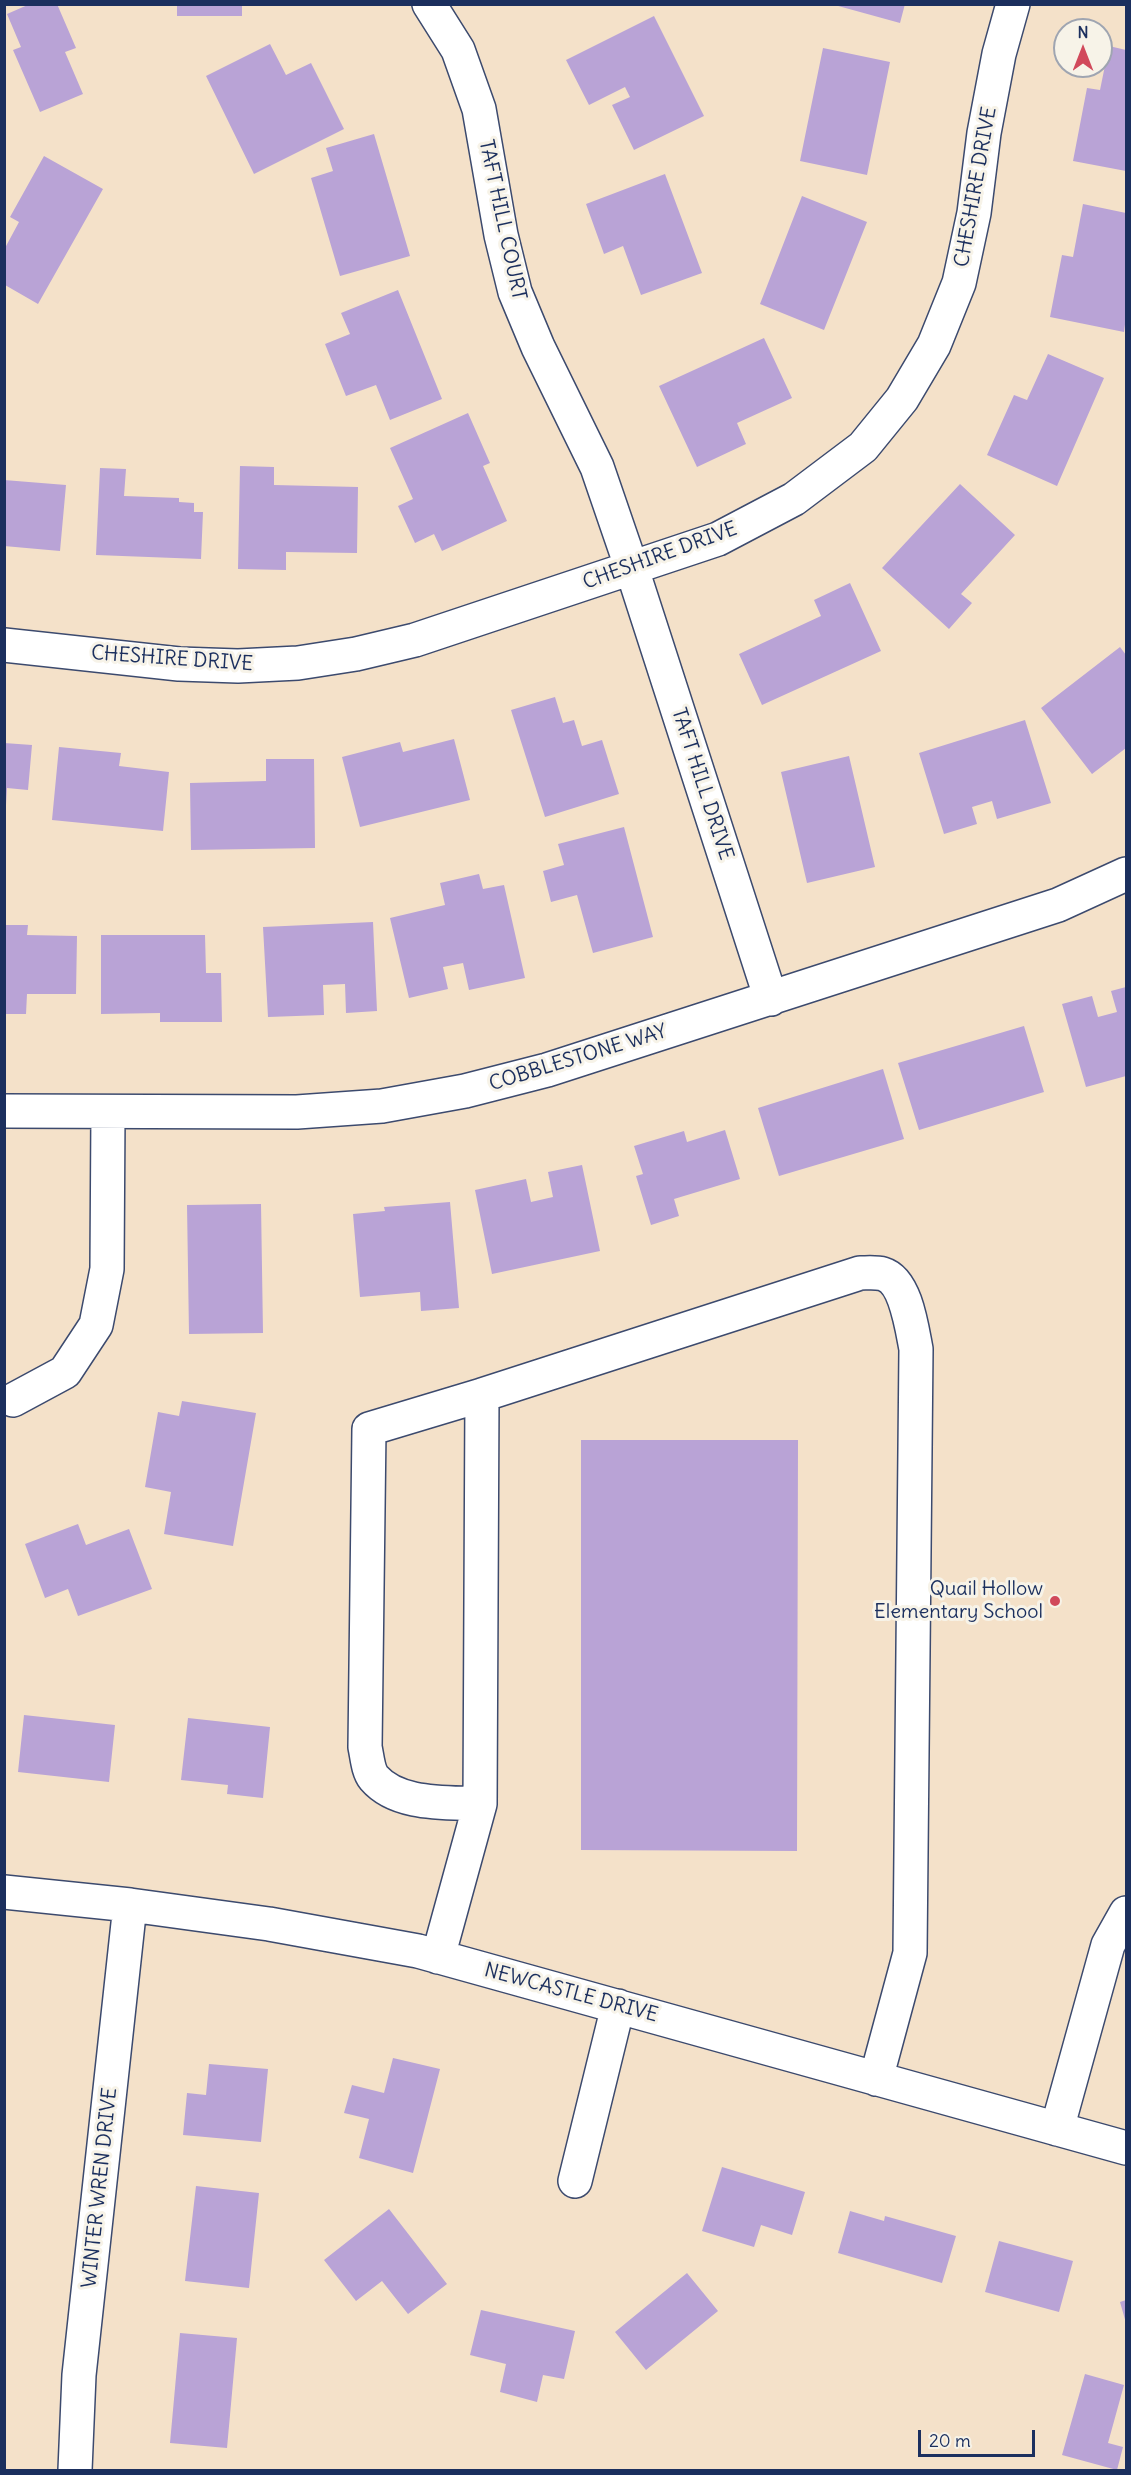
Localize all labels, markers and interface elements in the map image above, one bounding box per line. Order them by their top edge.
north arrow [1053,18,1113,78]
text: N [1077,22,1089,42]
street label: CHESHIRE DRIVE [950,105,1002,269]
street label: TAFT HILL COURT [473,138,531,302]
street label: CHESHIRE DRIVE [580,517,740,595]
street label: CHESHIRE DRIVE [90,641,254,677]
street label: TAFT HILL DRIVE [666,705,738,863]
street label: COBBLESTONE WAY [486,1020,670,1096]
place label: Quail Hollow Elementary School [874,1577,1043,1624]
marker: Quail Hollow Elementary School [1048,1594,1062,1608]
street label: NEWCASTLE DRIVE [482,1958,660,2028]
street label: WINTER WREN DRIVE [78,2087,122,2289]
scale bar [921,2418,1038,2456]
text: 20 m [929,2429,971,2452]

